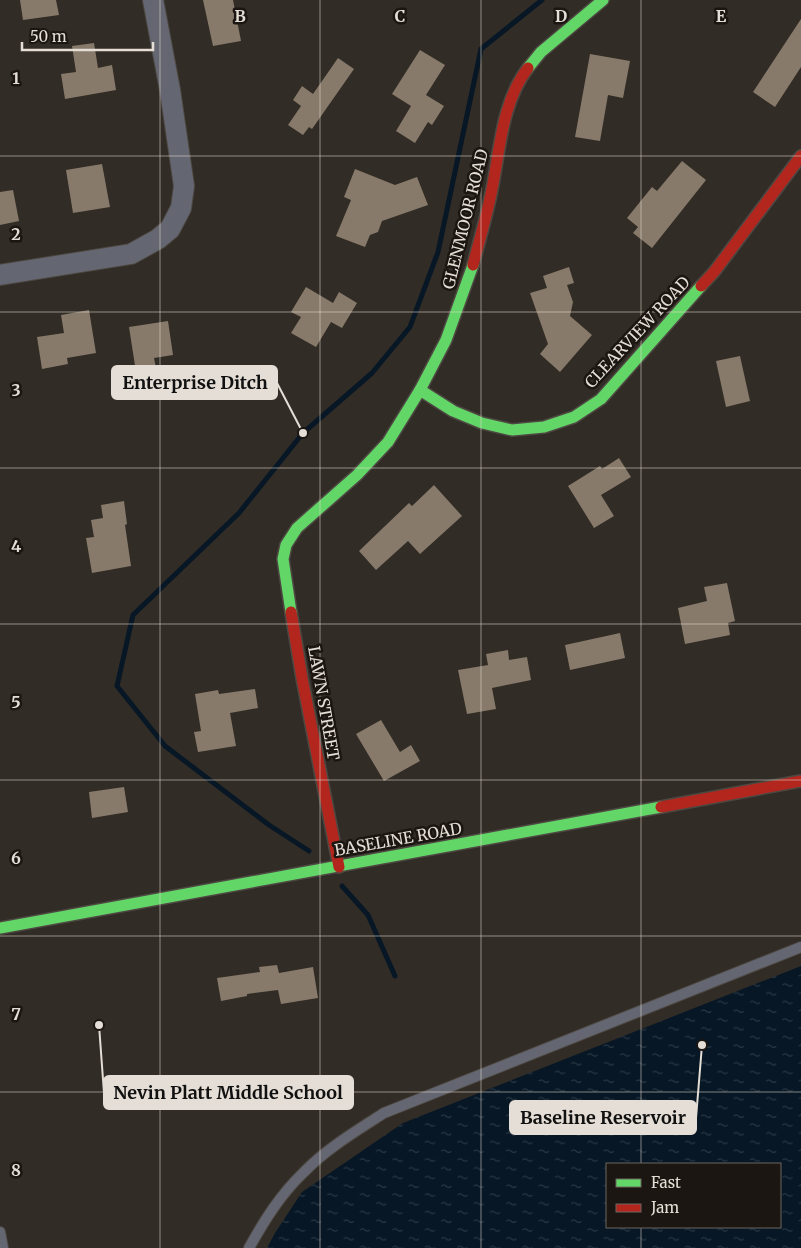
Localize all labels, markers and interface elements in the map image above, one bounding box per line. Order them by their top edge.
text: B [234,6,246,26]
text: C [395,6,405,26]
text: D [555,6,567,26]
text: E [716,6,727,26]
scale bar [22,20,154,52]
text: 50 m [30,27,67,46]
text: 1 [12,68,20,88]
street label: GLENMOOR ROAD [438,147,492,291]
text: 2 [11,224,21,244]
street label: CLEARVIEW ROAD [580,272,694,392]
callout: Enterprise Ditch [112,366,277,399]
text: Enterprise Ditch [122,371,268,394]
text: 3 [11,380,21,400]
text: 4 [11,536,21,556]
street label: LAWN STREET [304,644,344,762]
text: 5 [11,692,21,712]
street label: BASELINE ROAD [333,818,463,860]
text: 6 [11,848,21,868]
text: 7 [11,1004,21,1024]
callout: Nevin Platt Middle School [104,1076,353,1109]
text: Nevin Platt Middle School [113,1081,343,1104]
callout: Baseline Reservoir [510,1101,696,1134]
text: Baseline Reservoir [520,1106,686,1129]
text: 8 [11,1160,21,1180]
legend [606,1163,781,1228]
text: Fast [651,1173,681,1192]
text: Jam [650,1198,679,1217]

